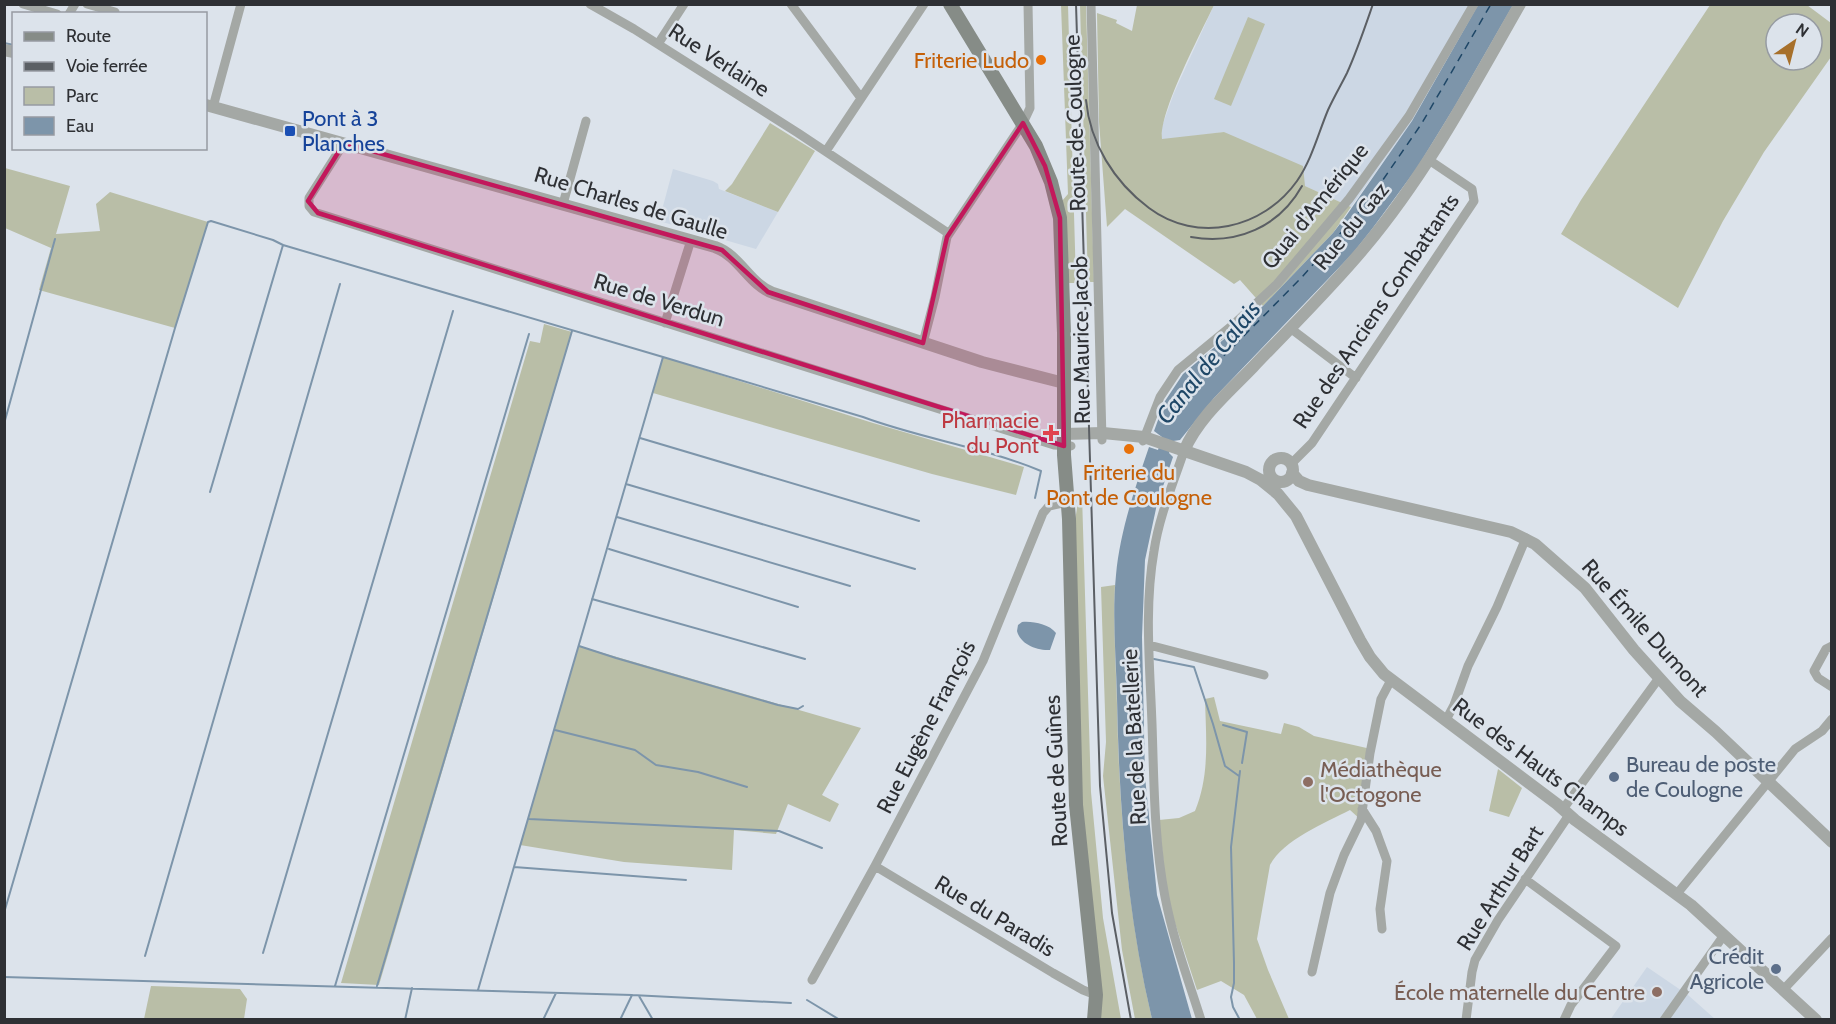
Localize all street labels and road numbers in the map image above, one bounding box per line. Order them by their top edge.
street label: Rue Verlaine [663,17,775,103]
street label: Route de Coulogne [1058,34,1092,212]
street label: Quai d'Amérique [1256,138,1374,274]
street label: Rue Charles de Gaulle [531,161,731,245]
street label: Rue du Gaz [1307,177,1395,275]
street label: Rue des Anciens Combattants [1287,188,1465,434]
street label: Rue Maurice Jacob [1066,256,1096,424]
street label: Rue de Verdun [590,267,728,333]
street label: Rue Émile Dumont [1576,553,1714,703]
street label: Rue Eugène François [871,636,981,818]
street label: Rue de la Batellerie [1116,648,1152,826]
street label: Rue des Hauts Champs [1447,692,1635,842]
street label: Route de Guînes [1039,694,1073,848]
street label: Rue Arthur Bart [1451,820,1549,955]
street label: Rue du Paradis [930,870,1060,962]

